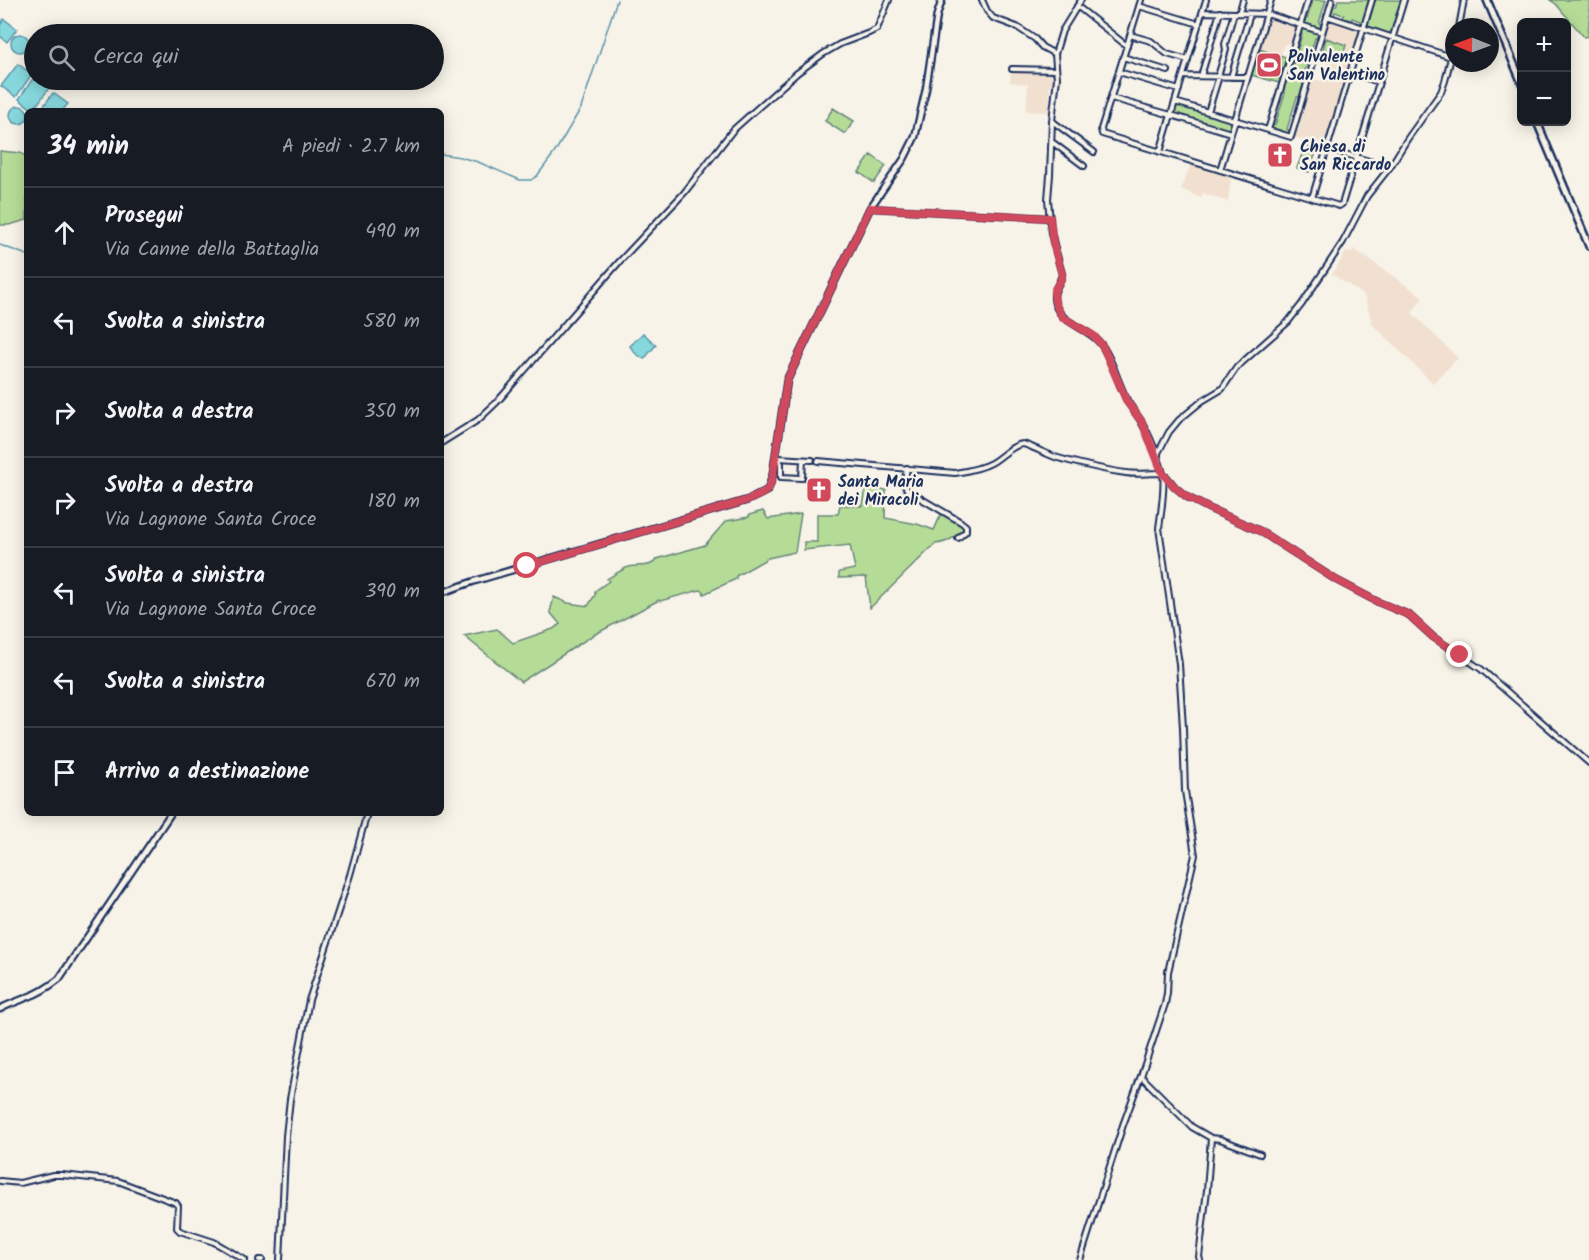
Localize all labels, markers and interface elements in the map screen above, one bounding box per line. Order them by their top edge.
north arrow [1445,18,1499,72]
map controls [1517,18,1571,126]
button: + [1517,18,1571,72]
search box [24,24,444,90]
text: Cerca qui [93,40,179,75]
icon: search [45,41,78,74]
place label: Polivalente San Valentino [1288,45,1385,88]
sports icon: Polivalente San Valentino [1254,50,1284,80]
button: − [1517,72,1571,126]
text: 34 min [48,126,129,168]
text: A piedi · 2.7 km [282,131,420,163]
place label: Chiesa di San Riccardo [1300,135,1391,178]
church icon: Chiesa di San Riccardo [1265,140,1295,170]
text: Prosegui [105,199,183,234]
icon: ahead [48,216,81,249]
text: 490 m [365,216,420,248]
text: Via Canne della Battaglia [105,234,319,266]
text: Svolta a sinistra [105,305,265,340]
icon: left [48,306,81,339]
text: 580 m [363,306,420,338]
text: Svolta a destra [105,395,254,430]
icon: right [48,396,81,429]
text: 350 m [364,396,420,428]
text: Svolta a destra [105,469,254,504]
place label: Santa Maria dei Miracoli [838,470,924,513]
church icon: Santa Maria dei Miracoli [804,475,834,505]
icon: right [48,486,81,519]
text: 180 m [368,486,420,518]
text: Via Lagnone Santa Croce [105,504,316,536]
route start [513,552,539,578]
text: Svolta a sinistra [105,559,265,594]
icon: left [48,576,81,609]
text: 390 m [365,576,420,608]
text: Via Lagnone Santa Croce [105,594,316,626]
route end [1446,641,1472,667]
text: Svolta a sinistra [105,665,265,700]
icon: left [48,666,81,699]
text: 670 m [366,666,420,698]
text: Arrivo a destinazione [105,755,309,790]
icon: arrive [48,756,81,789]

